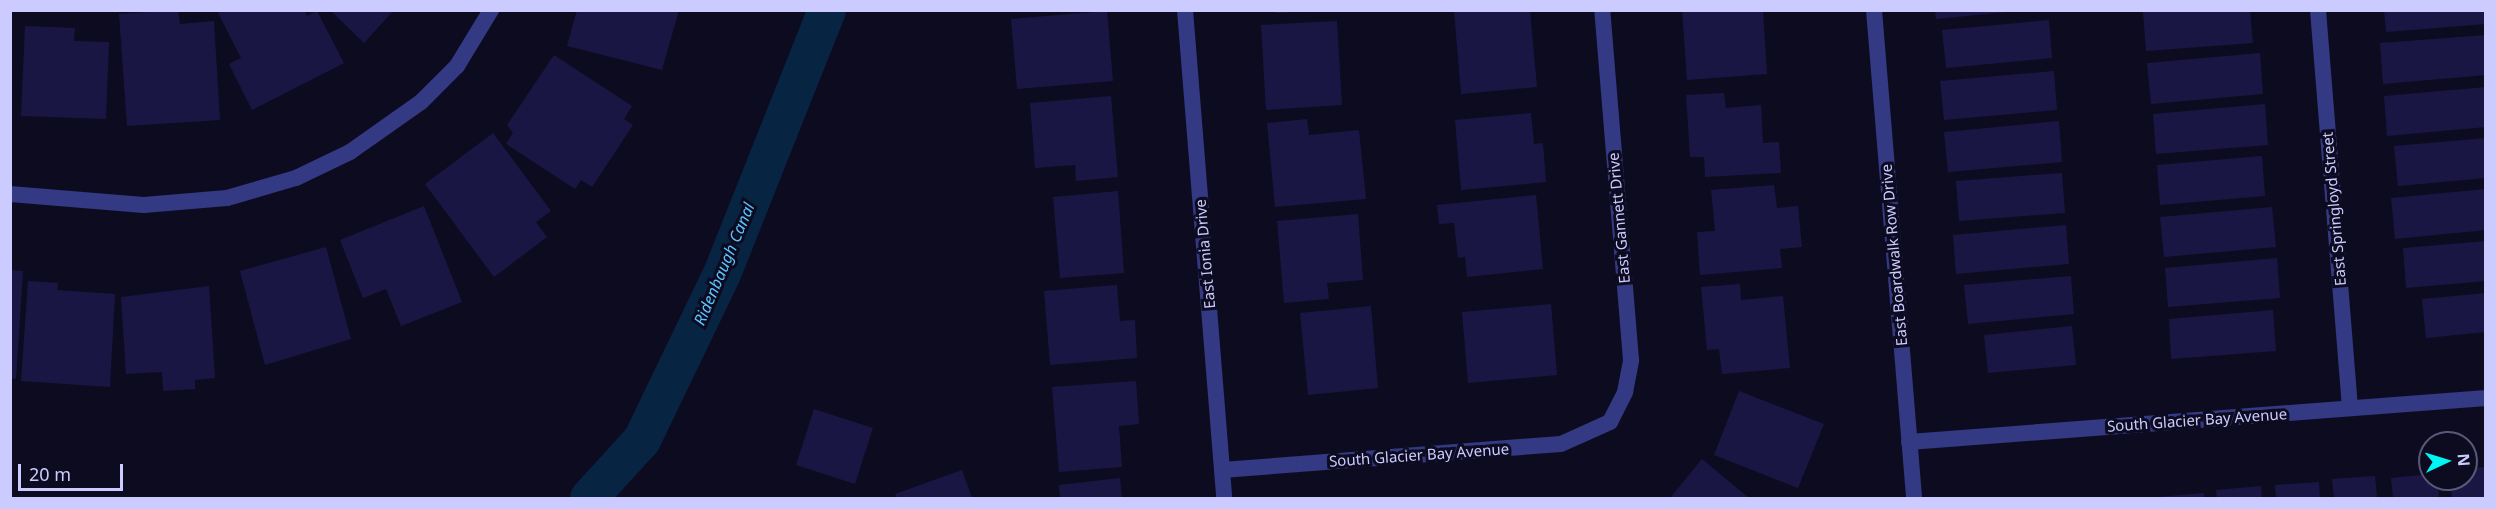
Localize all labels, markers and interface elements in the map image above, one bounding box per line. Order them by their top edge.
street label: East Springloyd Street [2318,131,2350,287]
street label: East Gannett Drive [1604,152,1634,284]
street label: East Boardwalk Row Drive [1877,163,1911,347]
street label: East Ionia Drive [1191,198,1219,310]
water label: Ridenbaugh Canal [690,200,758,328]
street label: South Glacier Bay Avenue [2106,405,2288,435]
north arrow [2418,431,2478,491]
street label: South Glacier Bay Avenue [1328,440,1510,470]
scale bar [21,452,126,490]
text: N [2453,453,2475,467]
text: 20 m [29,462,71,486]

